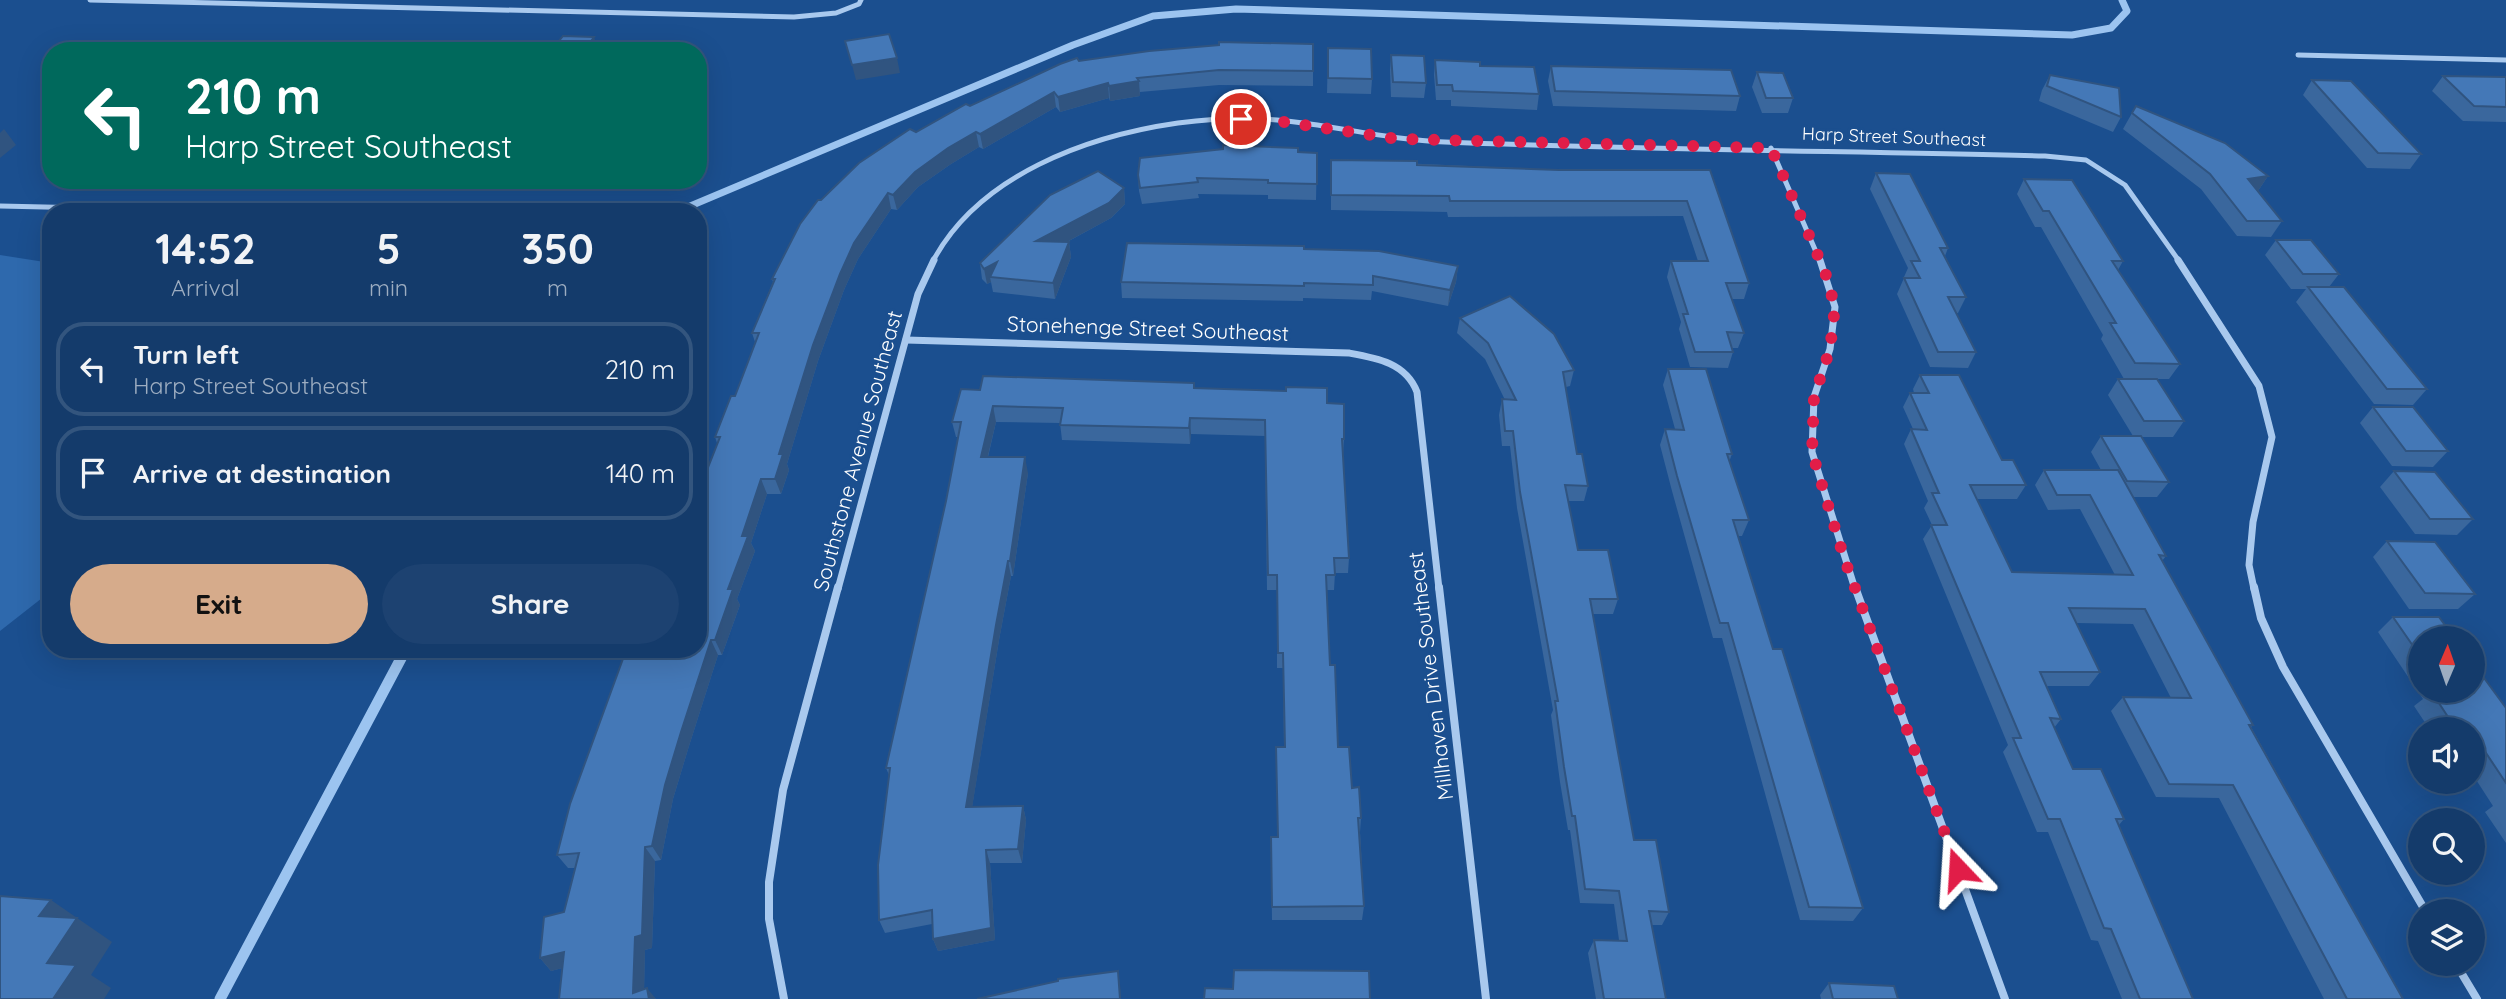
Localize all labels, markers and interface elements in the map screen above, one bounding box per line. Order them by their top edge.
text: 210 m [185,65,321,126]
icon: left [70,70,161,161]
pin [1211,89,1271,149]
icon: arrive [1222,100,1260,138]
street label: Harp Street Southeast [1802,122,1986,151]
text: Harp Street Southeast [185,126,512,166]
text: 14:52 [155,222,256,275]
text: 5 [376,222,401,275]
text: 350 [521,222,594,275]
text: Arrival [171,273,240,302]
text: min [369,273,408,302]
text: m [547,273,568,302]
street label: Southstone Avenue Southeast [807,308,907,594]
street label: Stonehenge Street Southeast [1007,310,1289,346]
text: Turn left [133,338,240,371]
icon: left [74,350,112,388]
text: 210 m [605,353,675,386]
text: Harp Street Southeast [133,371,368,400]
icon: arrive [74,454,112,492]
text: Arrive at destination [133,457,391,490]
text: 140 m [606,457,675,490]
street label: Millhaven Drive Southeast [1402,550,1458,802]
button: Exit [70,564,368,644]
button: Share [382,564,679,644]
north arrow [2408,626,2485,704]
map controls [2408,626,2485,976]
button: sound [2408,717,2485,794]
button: search [2408,808,2485,885]
position arrow [1921,832,1995,906]
button: layers [2408,899,2485,976]

